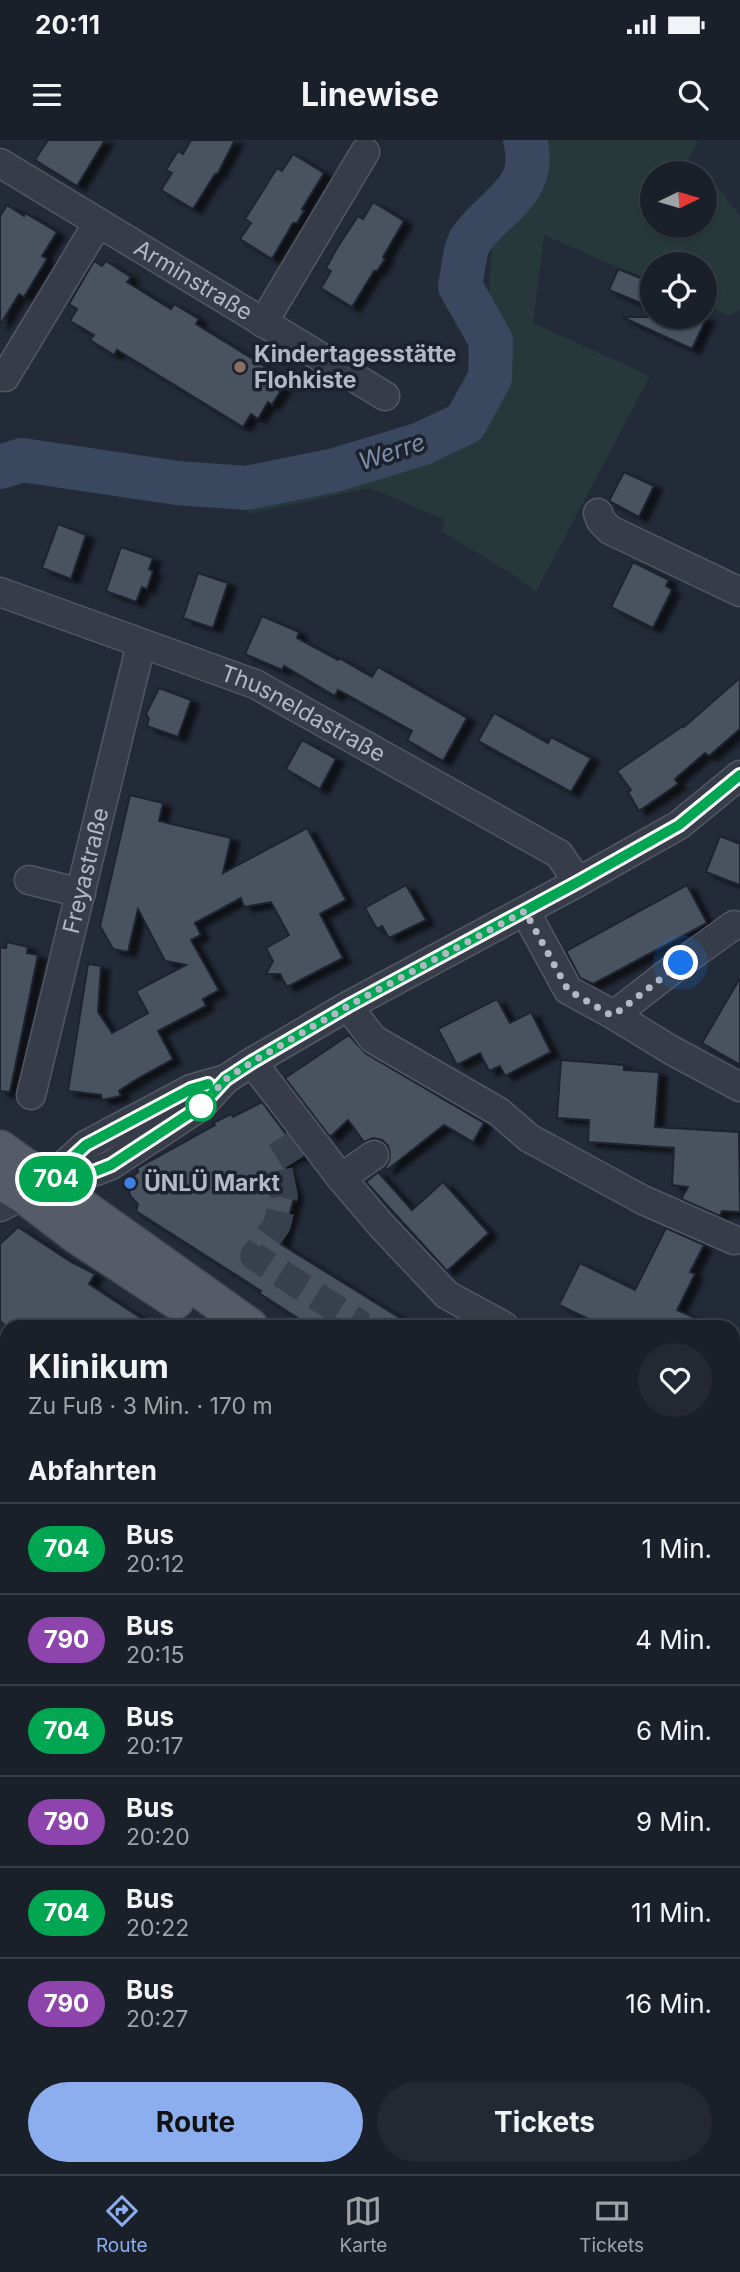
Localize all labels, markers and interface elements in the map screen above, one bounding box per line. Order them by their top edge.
text: 20:11 [35,9,100,40]
text: Linewise [301,75,439,114]
icon: menu [28,76,66,114]
icon: search [674,76,712,114]
north arrow [640,161,718,238]
map controls [640,161,717,329]
street label: Arminstraße [129,234,258,326]
button: locate [640,252,717,329]
place label: Kindertagesstätte Flohkiste [254,340,457,394]
marker: Kindertagesstätte Flohkiste [232,359,248,375]
water label: Werre [355,427,429,476]
street label: Thusneldastraße [217,659,390,768]
street label: Freyastraße [57,805,115,936]
your location [663,945,698,980]
unlabelled marker [186,1091,216,1121]
line badge: 704 [16,1156,96,1202]
text: 704 [33,1164,79,1193]
place label: ÜNLÜ Markt [144,1169,280,1197]
marker: ÜNLÜ Markt [122,1175,138,1191]
button: heart [638,1343,712,1417]
text: Klinikum [28,1346,169,1386]
text: Zu Fuß · 3 Min. · 170 m [28,1392,273,1420]
text: Abfahrten [28,1455,157,1486]
text: Bus [126,1519,174,1550]
text: 1 Min. [641,1533,712,1564]
text: 704 [44,1534,90,1563]
text: 20:12 [126,1550,185,1578]
text: Bus [126,1610,174,1641]
text: 4 Min. [635,1624,712,1655]
text: 790 [44,1625,89,1654]
text: 20:15 [126,1641,185,1669]
text: Bus [126,1701,174,1732]
text: 6 Min. [636,1715,712,1746]
text: 704 [44,1716,90,1745]
text: 20:17 [126,1732,184,1760]
text: Bus [126,1792,174,1823]
text: 9 Min. [636,1806,712,1837]
text: 790 [44,1807,89,1836]
text: 20:20 [126,1823,190,1851]
text: Bus [126,1883,174,1914]
text: 11 Min. [631,1897,712,1928]
text: 704 [44,1898,90,1927]
text: 20:22 [126,1914,189,1942]
text: Bus [126,1974,174,2005]
text: 16 Min. [625,1988,712,2019]
text: 790 [44,1989,89,2018]
text: 20:27 [126,2005,188,2033]
button: Route [28,2082,363,2162]
button: Tickets [377,2082,712,2162]
tab: Route [96,2192,148,2257]
tab: Karte [339,2192,387,2257]
tab: Tickets [579,2192,644,2257]

